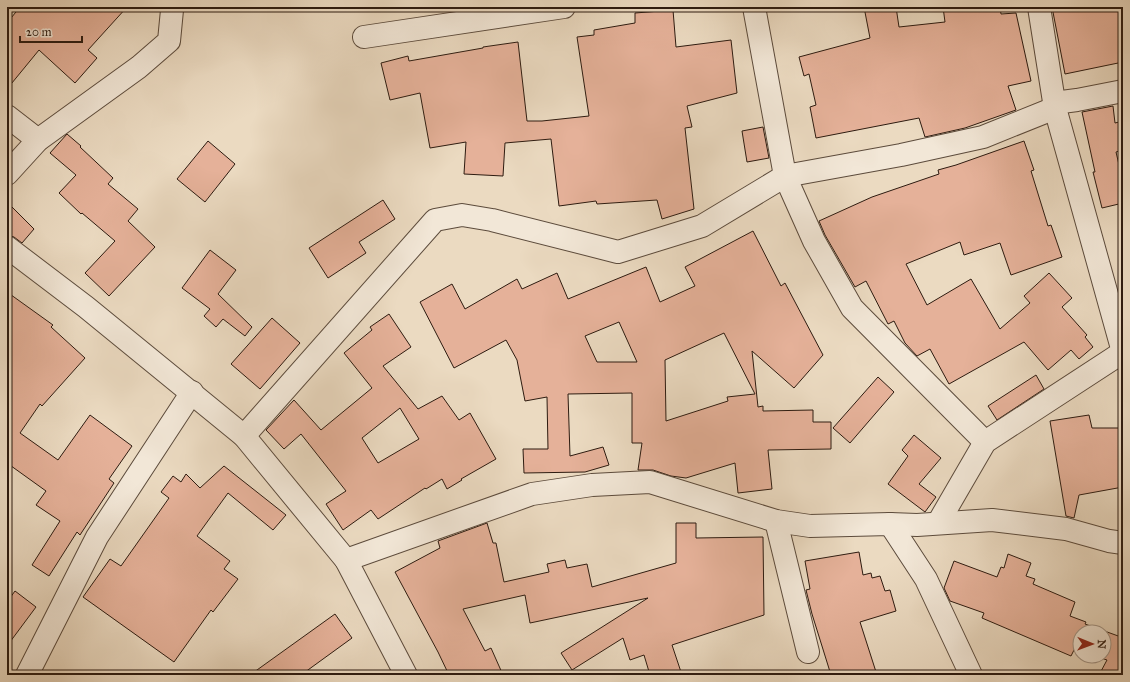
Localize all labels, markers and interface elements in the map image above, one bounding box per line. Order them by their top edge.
scale bar [20,18,82,44]
text: 20 m [26,25,52,39]
north arrow [1072,624,1112,664]
text: N [1095,639,1108,650]

